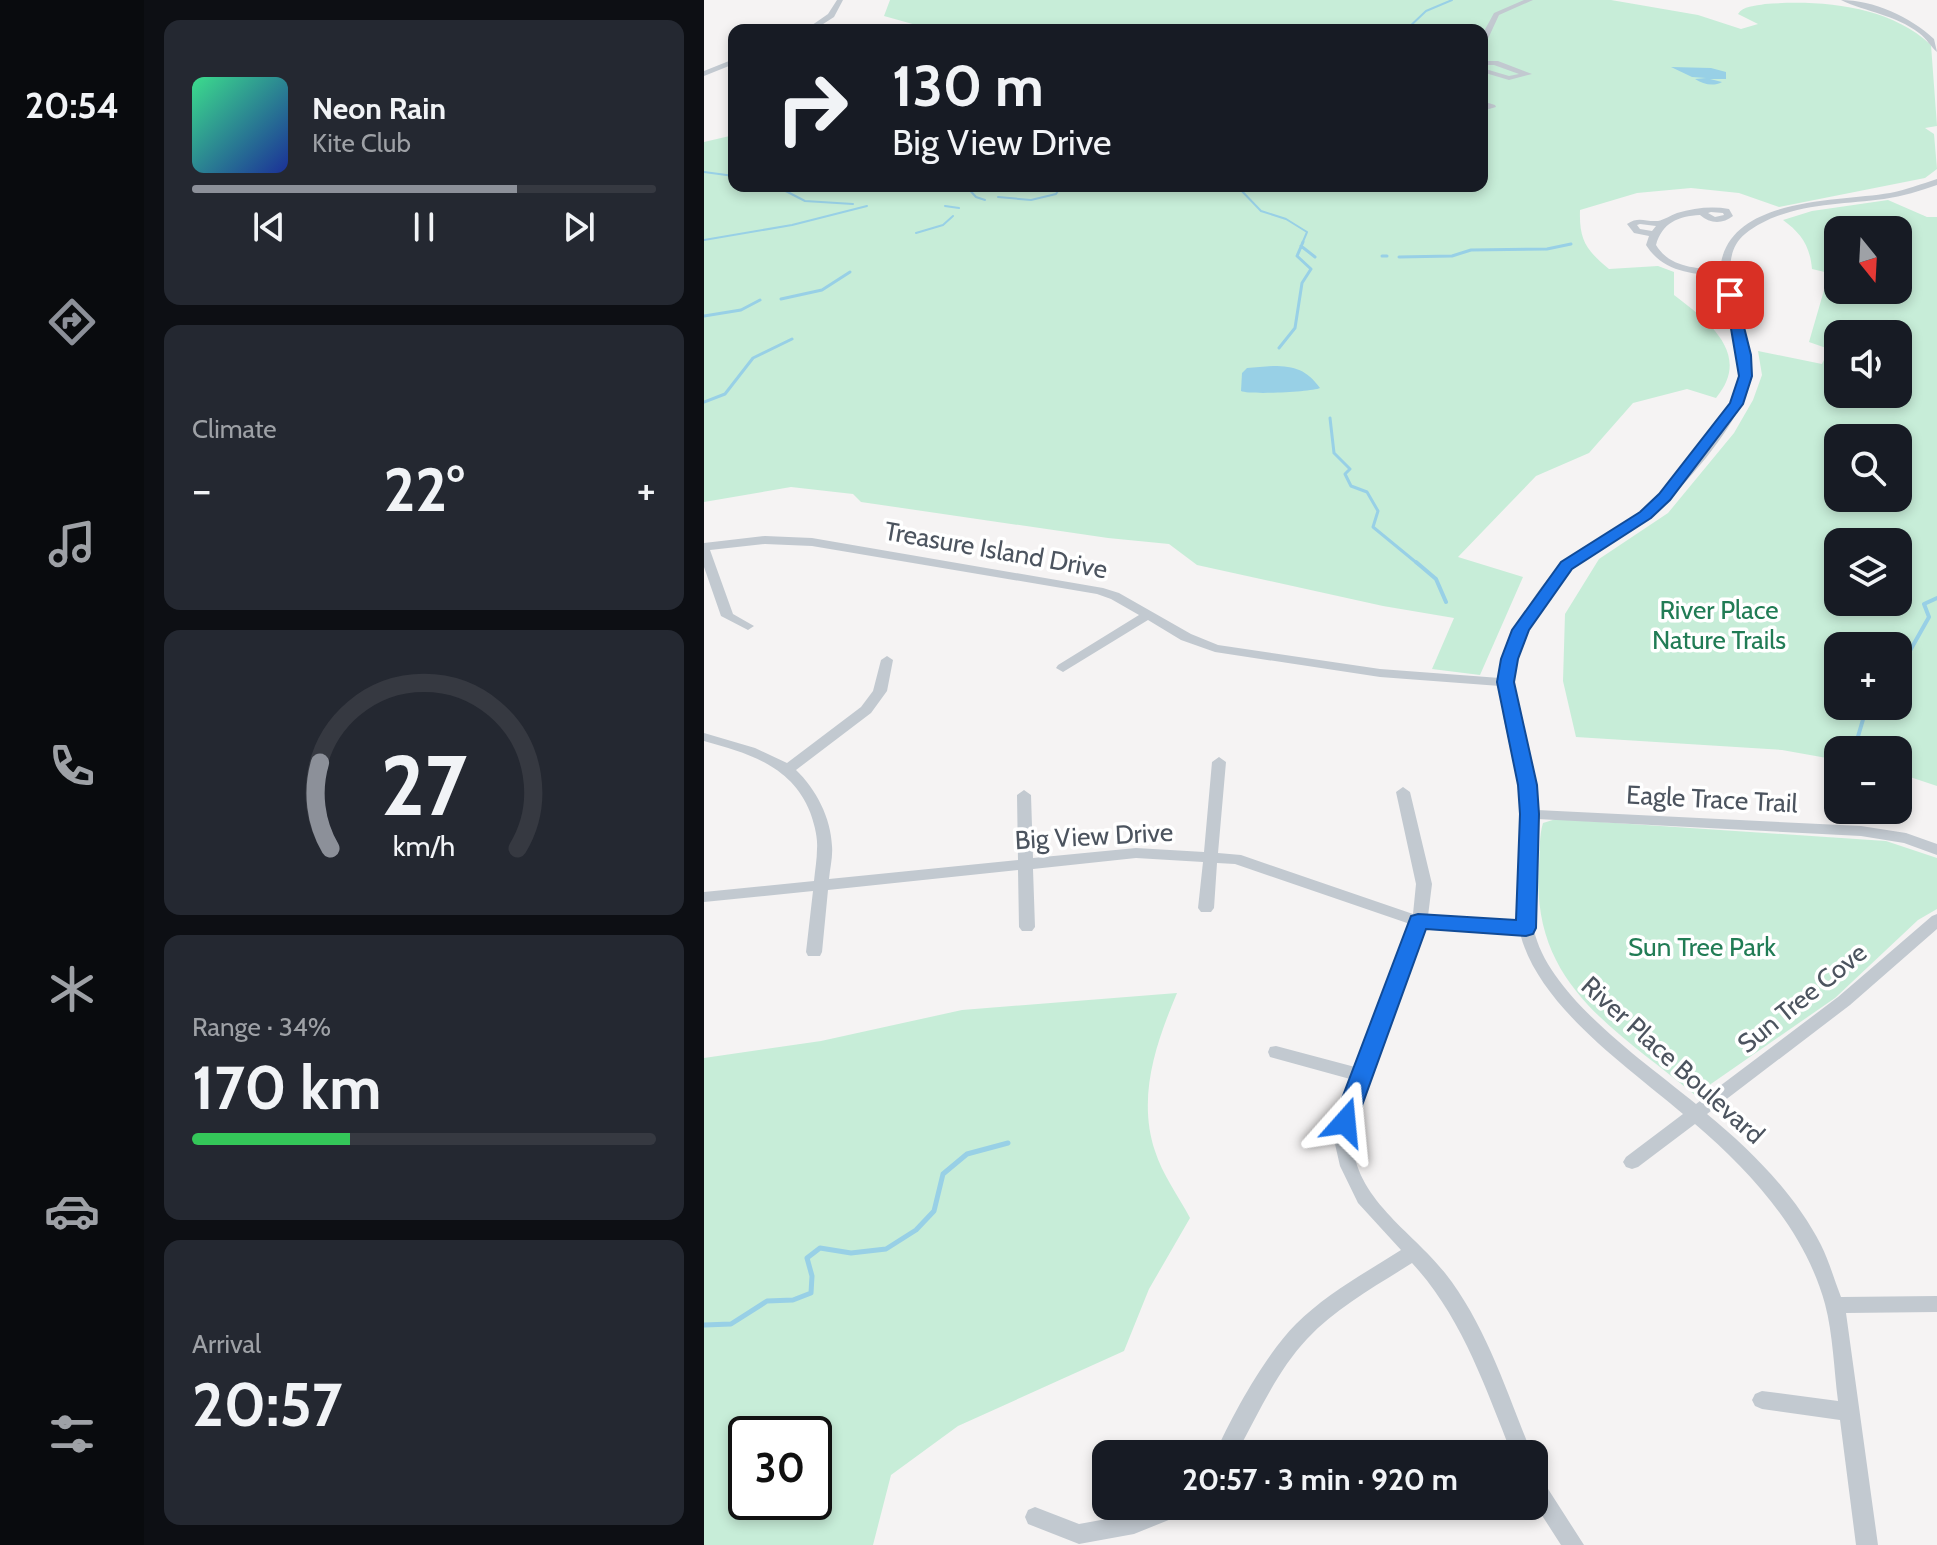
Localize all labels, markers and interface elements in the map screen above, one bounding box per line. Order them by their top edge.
text: 130 m [892,52,1044,120]
icon: right [760,56,864,160]
text: 20:54 [25,83,119,127]
text: Neon Rain [312,90,446,127]
text: Big View Drive [892,120,1112,164]
text: Kite Club [312,127,411,159]
icon: previous [247,205,291,249]
icon: pause [402,205,446,249]
icon: next [557,205,601,249]
north arrow [1824,216,1912,304]
map controls [1824,216,1912,824]
pin [1696,261,1764,329]
icon: arrive [1708,273,1752,317]
icon: directions [44,294,100,350]
button: sound [1824,320,1912,408]
text: Climate [192,413,277,445]
button: search [1824,424,1912,512]
text: 22° [384,453,464,526]
text: − [192,463,211,516]
text: + [637,463,656,516]
street label: Treasure Island Drive [882,515,1110,585]
icon: music [44,516,100,572]
button: layers [1824,528,1912,616]
park label: River Place Nature Trails [1652,594,1786,656]
button: + [1824,632,1912,720]
text: 27 [381,734,467,835]
button: − [1824,736,1912,824]
icon: phone [44,738,100,794]
street label: Eagle Trace Trail [1625,779,1799,819]
street label: Big View Drive [1014,816,1174,856]
text: km/h [393,828,455,863]
park label: Sun Tree Park [1628,931,1776,963]
street label: Sun Tree Cove [1731,936,1873,1060]
icon: climate [44,961,100,1017]
street label: River Place Boulevard [1575,969,1771,1151]
text: Range · 34% [192,1011,331,1043]
text: 170 km [192,1051,381,1124]
position arrow [1303,1080,1387,1164]
icon: car [44,1183,100,1239]
text: Arrival [192,1328,261,1360]
text: 20:57 [192,1368,342,1441]
icon: filters [44,1406,100,1462]
speed limit sign: 30 [728,1416,832,1520]
text: 20:57 · 3 min · 920 m [1182,1461,1458,1498]

